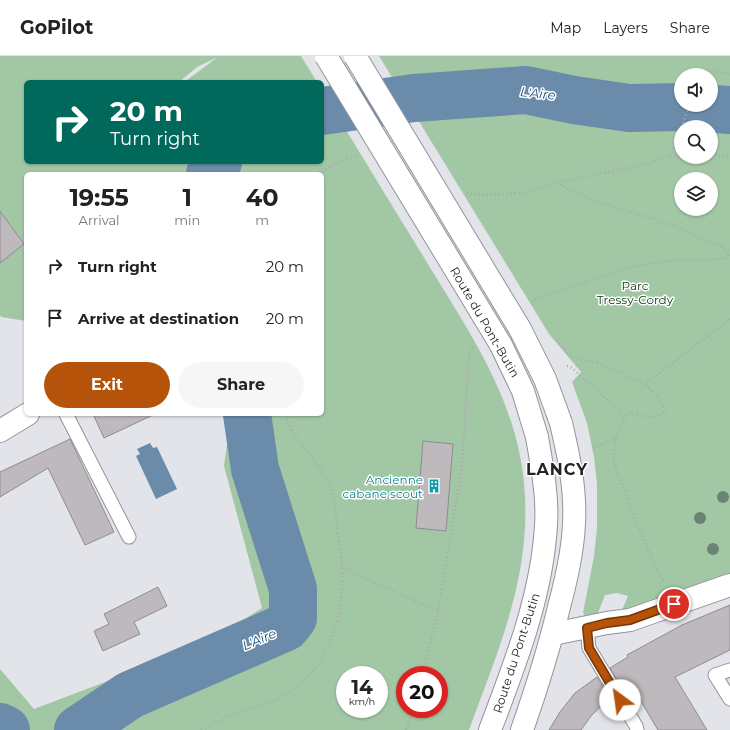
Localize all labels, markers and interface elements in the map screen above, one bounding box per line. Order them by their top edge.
text: GoPilot [20,16,93,39]
text: Map [550,19,581,37]
text: Layers [603,19,648,37]
text: Share [670,19,710,37]
map controls [674,68,718,216]
button: sound [674,68,718,112]
water label: L'Aire [520,83,557,103]
text: 20 m [110,94,183,128]
icon: right [44,96,96,148]
button: search [674,120,718,164]
text: Turn right [110,128,200,150]
button: layers [674,172,718,216]
text: 19:55 [69,183,129,212]
text: 1 [183,183,192,212]
text: 40 [246,183,279,212]
text: Arrival [79,212,120,228]
text: min [174,212,200,228]
text: m [255,212,269,228]
icon: right [44,255,66,277]
text: Turn right [78,257,157,276]
text: 20 m [266,257,304,276]
street label: Route du Pont-Butin [447,264,523,380]
park label: Parc Tressy-Cordy [597,278,674,307]
icon: arrive [44,307,66,329]
text: Arrive at destination [78,309,239,328]
text: 20 m [266,309,304,328]
button: Exit [44,362,170,408]
button: Share [178,362,304,408]
district label: LANCY [526,460,588,479]
place label: Ancienne cabane scout [343,472,423,501]
building icon: Ancienne cabane scout [426,478,442,494]
pin [657,587,691,621]
street label: Route du Pont-Butin [489,591,543,715]
icon: arrive [663,593,685,615]
water label: L'Aire [240,625,279,653]
speed limit sign: 20 [396,666,448,718]
text: 14 [351,675,373,699]
position arrow [599,679,641,721]
text: km/h [349,695,375,708]

